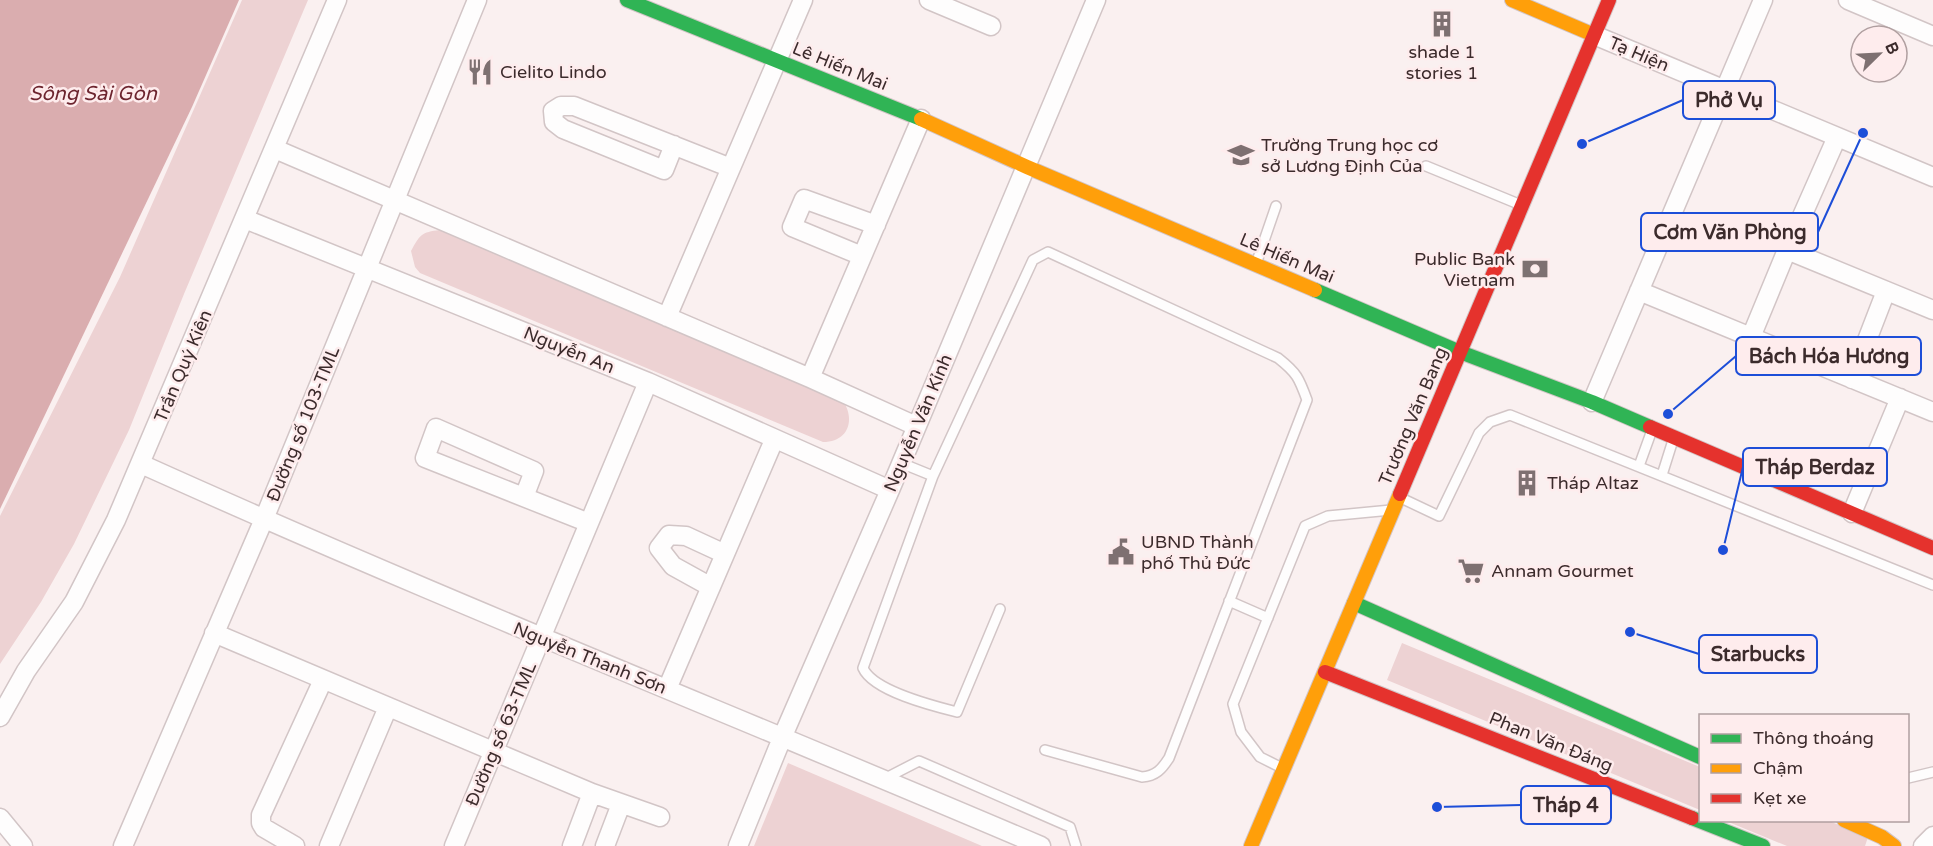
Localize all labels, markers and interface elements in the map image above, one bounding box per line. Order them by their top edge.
building icon: shade 1 stories 1 [1427,9,1457,39]
north arrow [1849,24,1909,84]
street label: Tạ Hiện [1606,31,1672,77]
street label: Lê Hiến Mai [789,37,891,95]
text: B [1880,39,1903,57]
place label: shade 1 stories 1 [1406,41,1478,84]
restaurant icon: Cielito Lindo [465,57,495,87]
place label: Cielito Lindo [500,61,607,83]
callout: Phở Vụ [1683,81,1775,119]
water label: Sông Sài Gòn [29,82,158,106]
text: Phở Vụ [1695,89,1763,113]
place label: Trường Trung học cơ sở Lương Định Của [1261,134,1438,177]
school or university icon: Trường Trung học cơ sở Lương Định Của [1226,140,1256,170]
callout: Cơm Văn Phòng [1641,213,1818,251]
text: Cơm Văn Phòng [1653,221,1807,245]
street label: Lê Hiến Mai [1236,228,1338,288]
place label: Public Bank Vietnam [1414,248,1515,291]
bank icon: Public Bank Vietnam [1520,254,1550,284]
street label: Trần Quý Kiên [149,306,217,426]
street label: Nguyễn An [520,322,618,378]
callout: Bách Hóa Hương [1736,337,1921,375]
street label: Đường số 103-TML [262,343,344,505]
street label: Trương Văn Bang [1374,344,1452,488]
text: Bách Hóa Hương [1749,345,1909,369]
street label: Nguyễn Văn Kỉnh [879,351,957,495]
callout: Tháp Berdaz [1743,448,1887,486]
text: Tháp Berdaz [1754,456,1875,480]
building icon: Tháp Altaz [1512,468,1542,498]
place label: Tháp Altaz [1547,472,1639,494]
place label: UBND Thành phố Thủ Đức [1141,531,1254,574]
public building icon: UBND Thành phố Thủ Đức [1106,537,1136,567]
supermarket icon: Annam Gourmet [1456,556,1486,586]
place label: Annam Gourmet [1491,560,1634,582]
street label: Nguyễn Thanh Sơn [510,617,670,699]
callout: Starbucks [1699,635,1817,673]
text: Starbucks [1711,643,1806,667]
street label: Đường số 63-TML [461,658,542,809]
street label: Phan Văn Đáng [1486,707,1616,777]
legend [1699,714,1909,822]
text: Thông thoáng [1753,727,1874,749]
text: Chậm [1753,757,1803,779]
callout: Tháp 4 [1521,786,1611,824]
text: Kẹt xe [1753,787,1807,809]
text: Tháp 4 [1532,794,1599,818]

